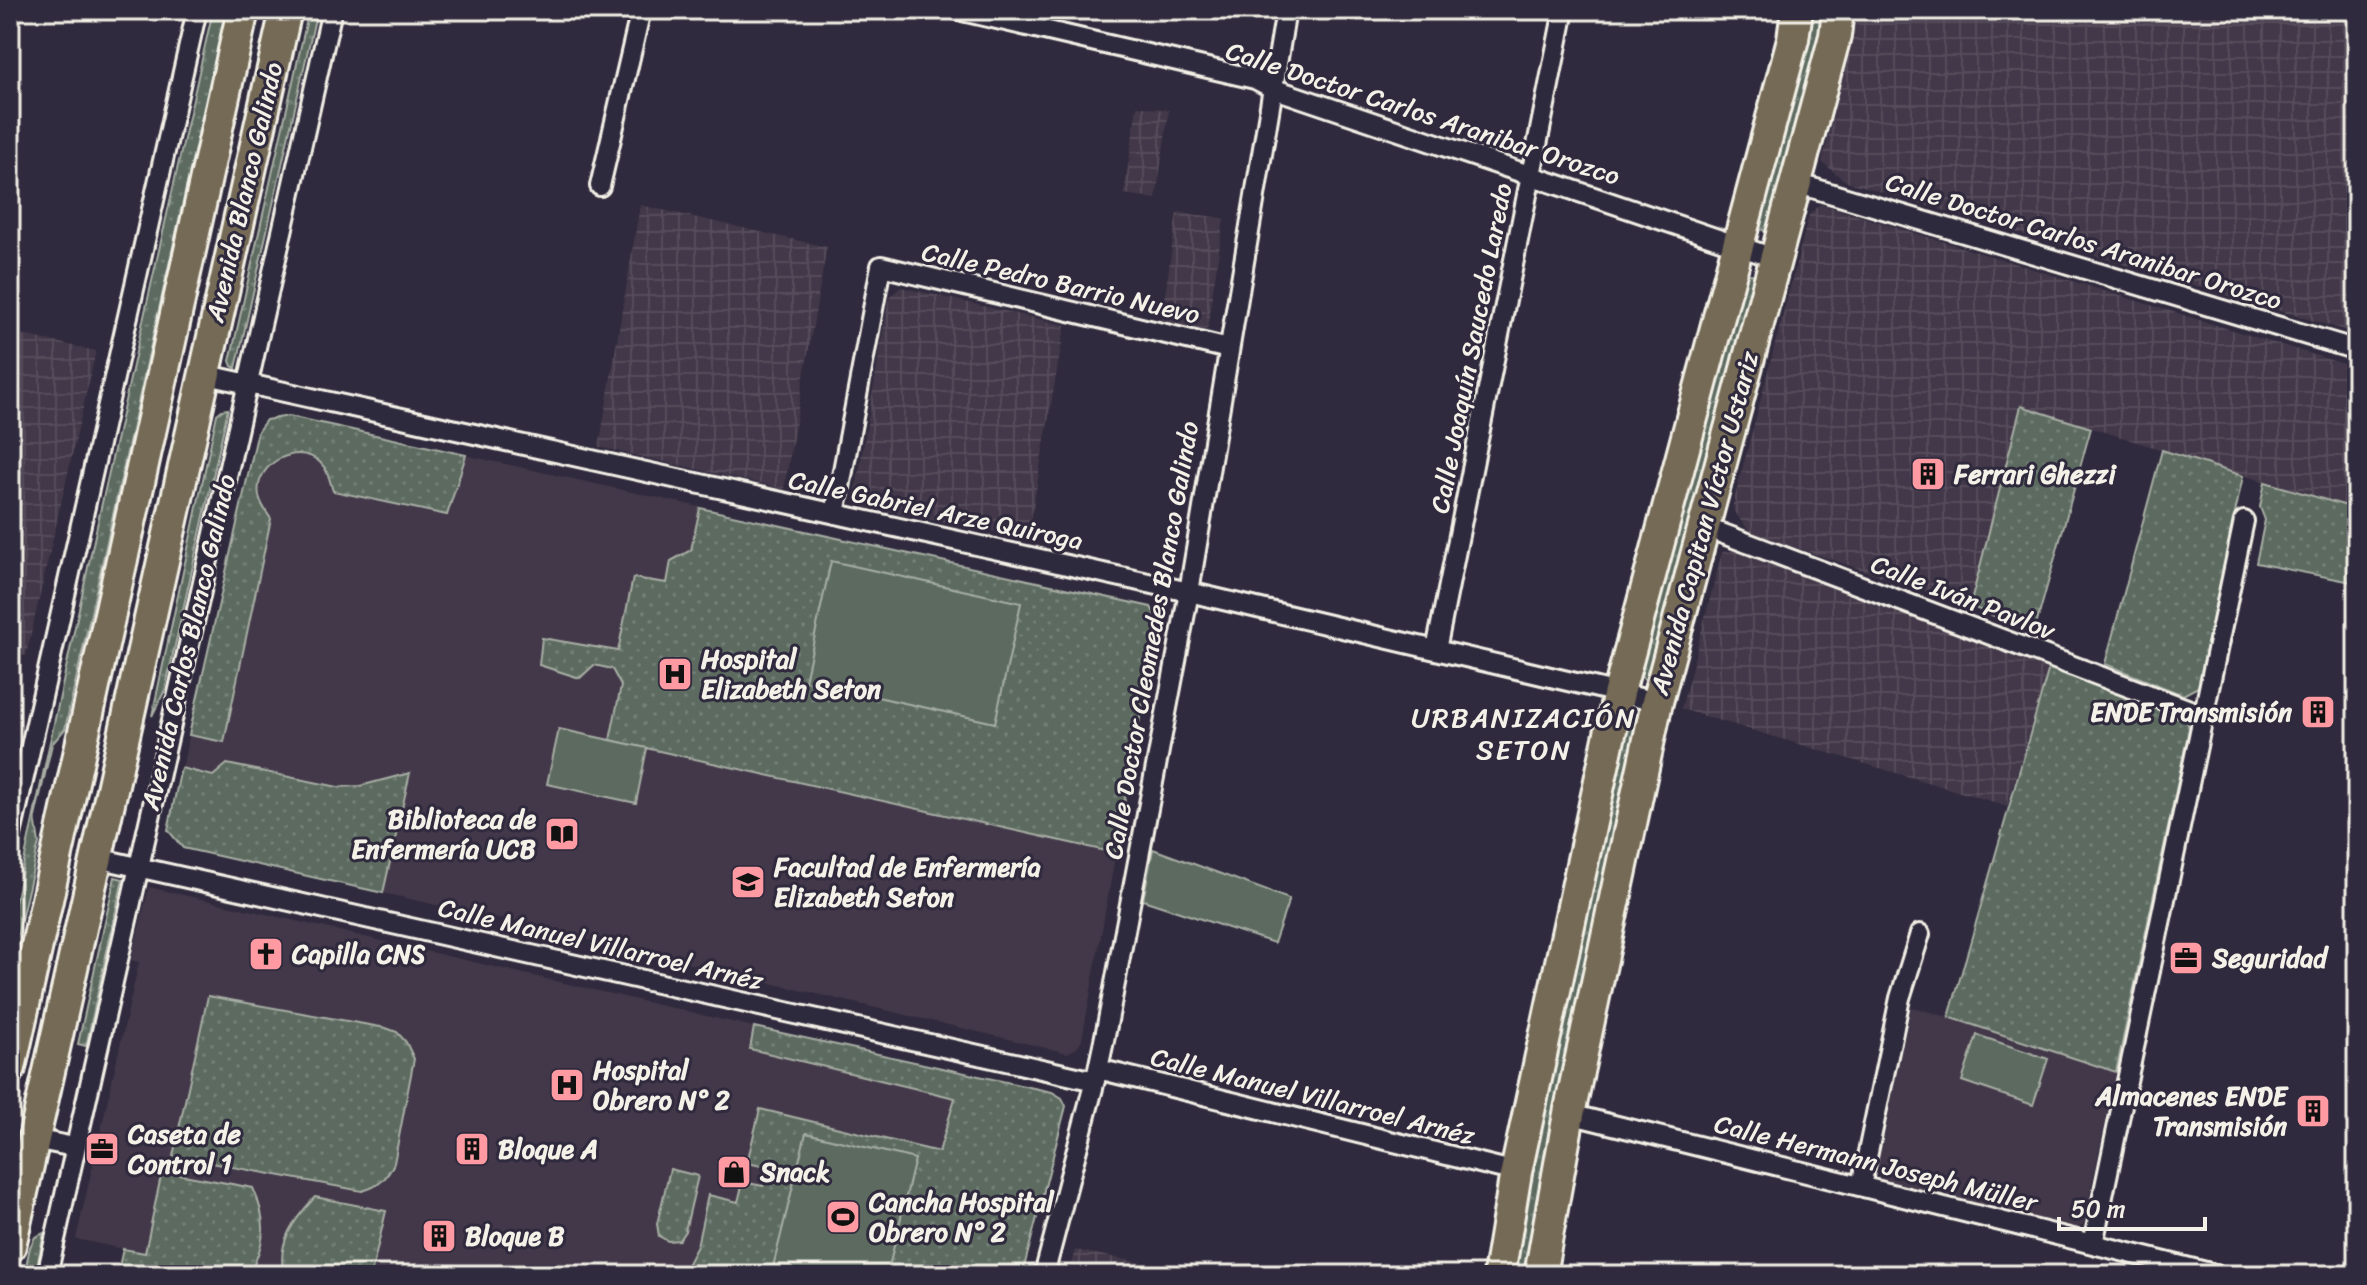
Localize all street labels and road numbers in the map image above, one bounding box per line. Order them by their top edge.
street label: Calle Doctor Carlos Aranibar Orozco [1220,27,1626,199]
street label: Avenida Blanco Galindo [191,57,296,328]
street label: Calle Doctor Carlos Aranibar Orozco [1880,159,2288,323]
street label: Calle Joaquín Saucedo Laredo [1416,179,1526,517]
street label: Calle Pedro Barrio Nuevo [917,229,1205,337]
street label: Avenida Capitan Víctor Ustariz [1636,345,1772,701]
street label: Calle Doctor Cleomedes Blanco Galindo [1090,417,1212,863]
street label: Calle Gabriel Arze Quiroga [785,456,1087,564]
street label: Avenida Carlos Blanco Galindo [127,469,249,816]
street label: Calle Iván Pavlov [1864,541,2064,654]
street label: Calle Manuel Villarroel Arnéz [434,884,769,1004]
street label: Calle Manuel Villarroel Arnéz [1146,1033,1481,1159]
street label: Calle Hermann Joseph Müller [1709,1101,2044,1226]

